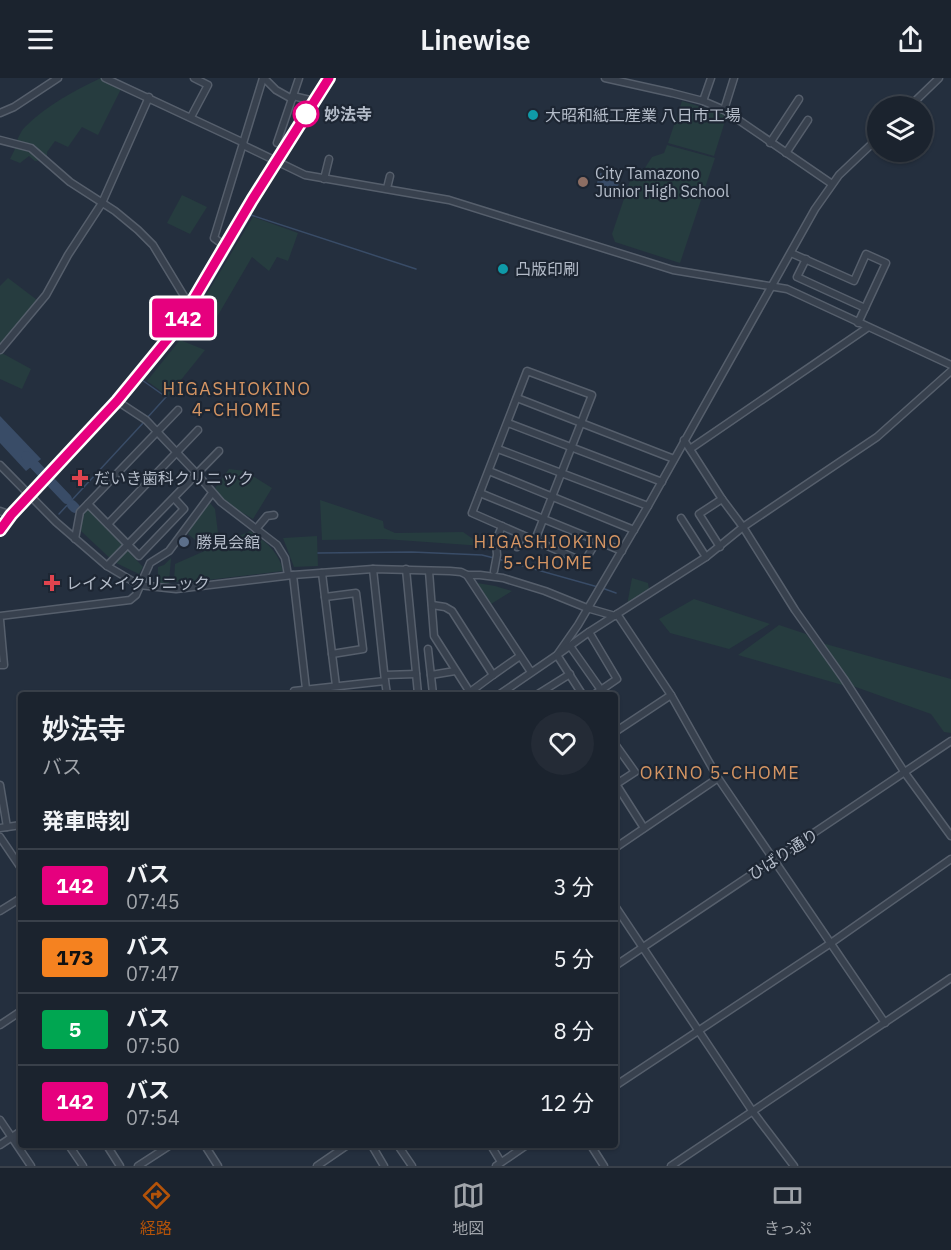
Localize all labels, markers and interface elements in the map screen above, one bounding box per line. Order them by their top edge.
text: Linewise [420,22,531,57]
icon: menu [24,23,57,56]
icon: share [894,23,927,56]
map controls [867,96,933,162]
button: layers [867,96,933,162]
marker: 妙法寺 [293,101,319,127]
place label: 妙法寺 [324,104,372,124]
place label: 大昭和紙工産業 八日市工場 [545,105,741,125]
marker: 大昭和紙工産業 八日市工場 [526,108,540,122]
place label: City Tamazono Junior High School [595,163,729,201]
marker: City Tamazono Junior High School [576,175,590,189]
place label: 凸版印刷 [515,259,579,279]
marker: 凸版印刷 [496,262,510,276]
line badge: 142 [148,298,218,338]
text: 142 [164,304,202,332]
district label: HIGASHIOKINO 4-CHOME [162,377,312,421]
place label: だいき歯科クリニック [94,468,254,488]
marker: だいき歯科クリニック [71,469,89,487]
district label: HIGASHIOKINO 5-CHOME [473,530,623,574]
place label: 勝見会館 [196,532,260,552]
marker: 勝見会館 [177,535,191,549]
place label: レイメイクリニック [66,573,210,593]
marker: レイメイクリニック [43,574,61,592]
text: 妙法寺 [42,710,126,747]
button: heart [531,712,594,775]
text: バス [42,753,82,780]
district label: OKINO 5-CHOME [640,761,800,784]
text: 発車時刻 [42,806,130,835]
street label: ひばり通り [744,824,822,884]
text: バス [126,859,170,888]
text: 142 [56,871,94,899]
text: 3 分 [554,872,594,901]
text: 07:45 [126,888,180,915]
text: バス [126,931,170,960]
text: 173 [56,943,94,971]
text: 5 分 [554,944,594,973]
text: 07:47 [126,960,180,987]
text: バス [126,1003,170,1032]
text: 5 [69,1015,81,1043]
text: 8 分 [554,1016,594,1045]
text: 07:50 [126,1032,180,1059]
text: バス [126,1075,170,1104]
text: 142 [56,1087,94,1115]
text: 12 分 [540,1088,594,1117]
text: 07:54 [126,1104,180,1131]
tab: 経路 [140,1179,173,1239]
tab: 地図 [452,1179,485,1239]
tab: きっぷ [764,1179,811,1239]

